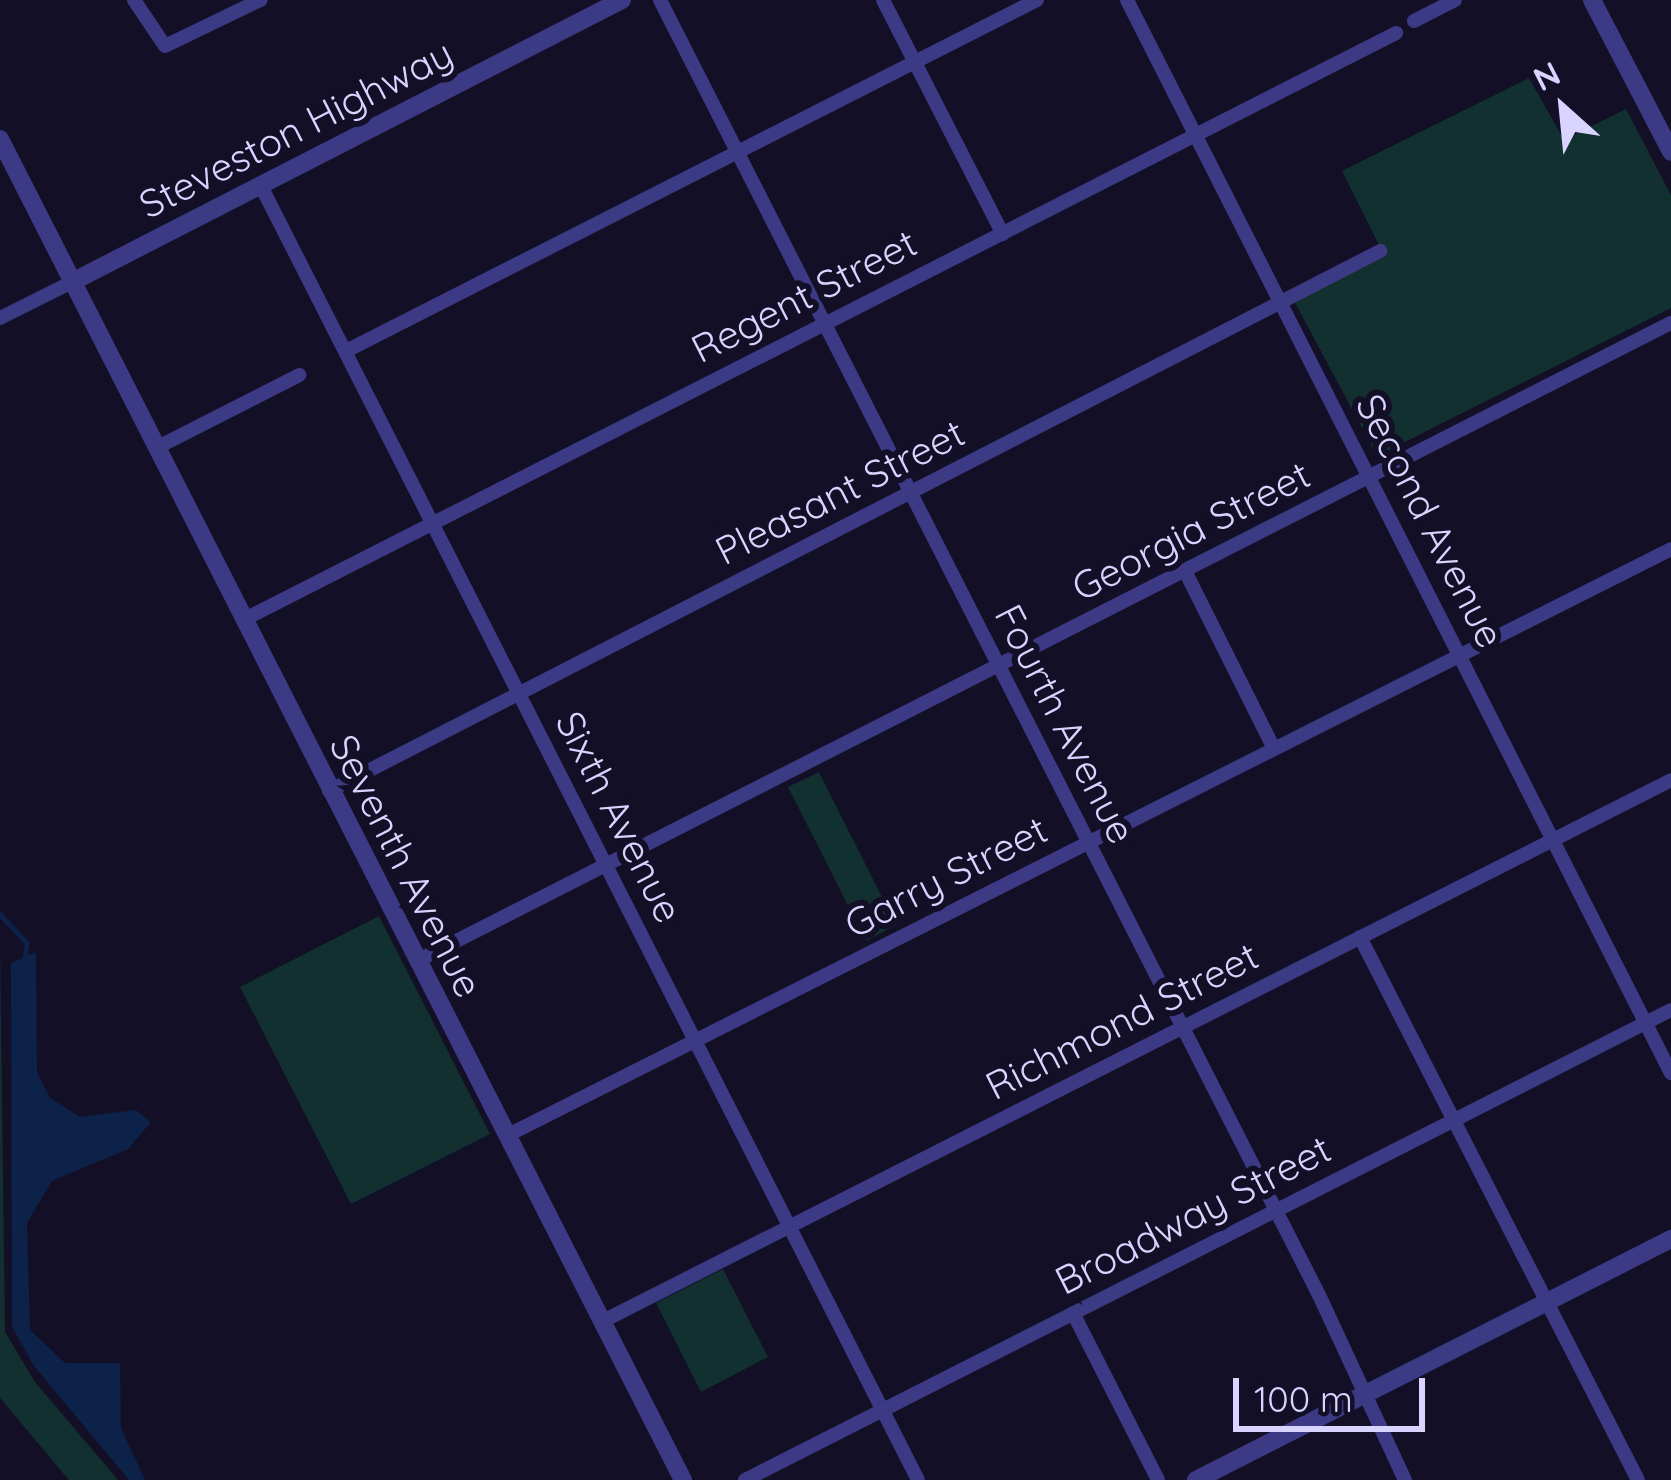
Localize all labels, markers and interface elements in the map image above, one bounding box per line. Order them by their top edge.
street label: Steveston Highway [131,30,461,228]
north arrow [1503,48,1623,168]
text: N [1526,52,1567,99]
street label: Regent Street [684,219,924,373]
street label: Second Avenue [1346,387,1514,655]
street label: Pleasant Street [708,409,972,575]
street label: Georgia Street [1064,451,1318,611]
street label: Fourth Avenue [985,597,1145,851]
street label: Sixth Avenue [546,704,692,930]
street label: Seventh Avenue [320,727,492,1005]
street label: Garry Street [837,806,1055,948]
street label: Richmond Street [978,932,1266,1110]
street label: Broadway Street [1047,1125,1339,1305]
scale bar [1239,1354,1431,1428]
text: 100 m [1254,1376,1353,1421]

